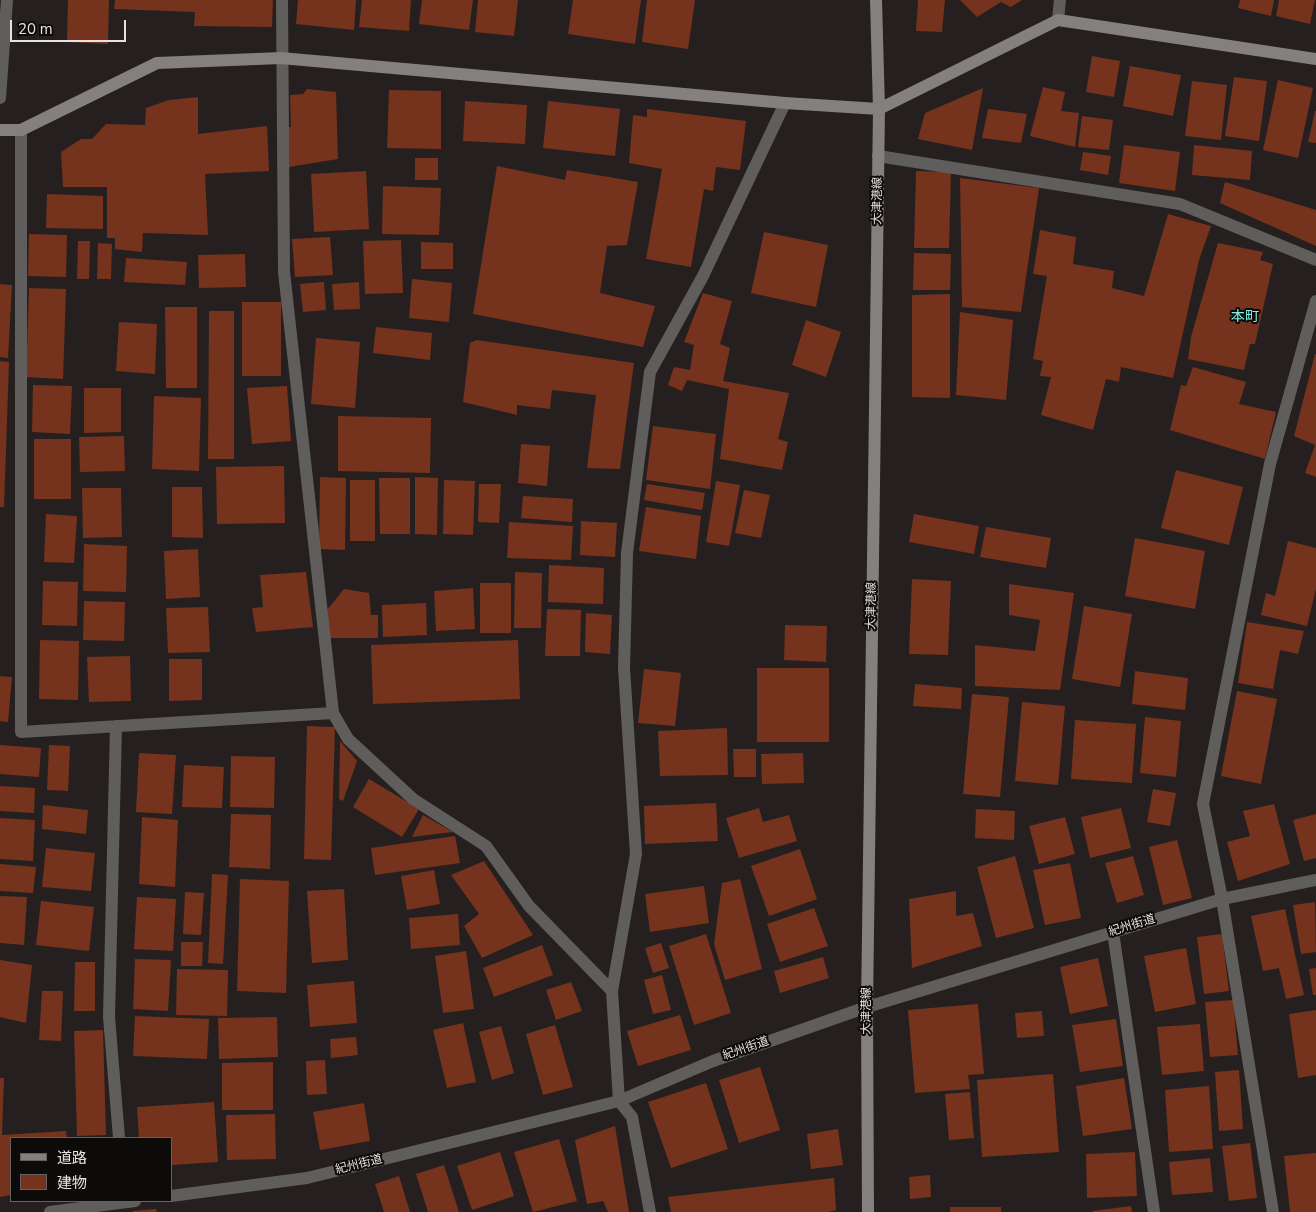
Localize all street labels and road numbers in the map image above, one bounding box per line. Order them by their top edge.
street label: 大津港線 [870,177,886,225]
street label: 大津港線 [864,582,880,630]
street label: 紀州街道 [1107,912,1157,940]
street label: 大津港線 [860,987,874,1035]
street label: 紀州街道 [721,1034,771,1064]
street label: 紀州街道 [334,1152,384,1178]

